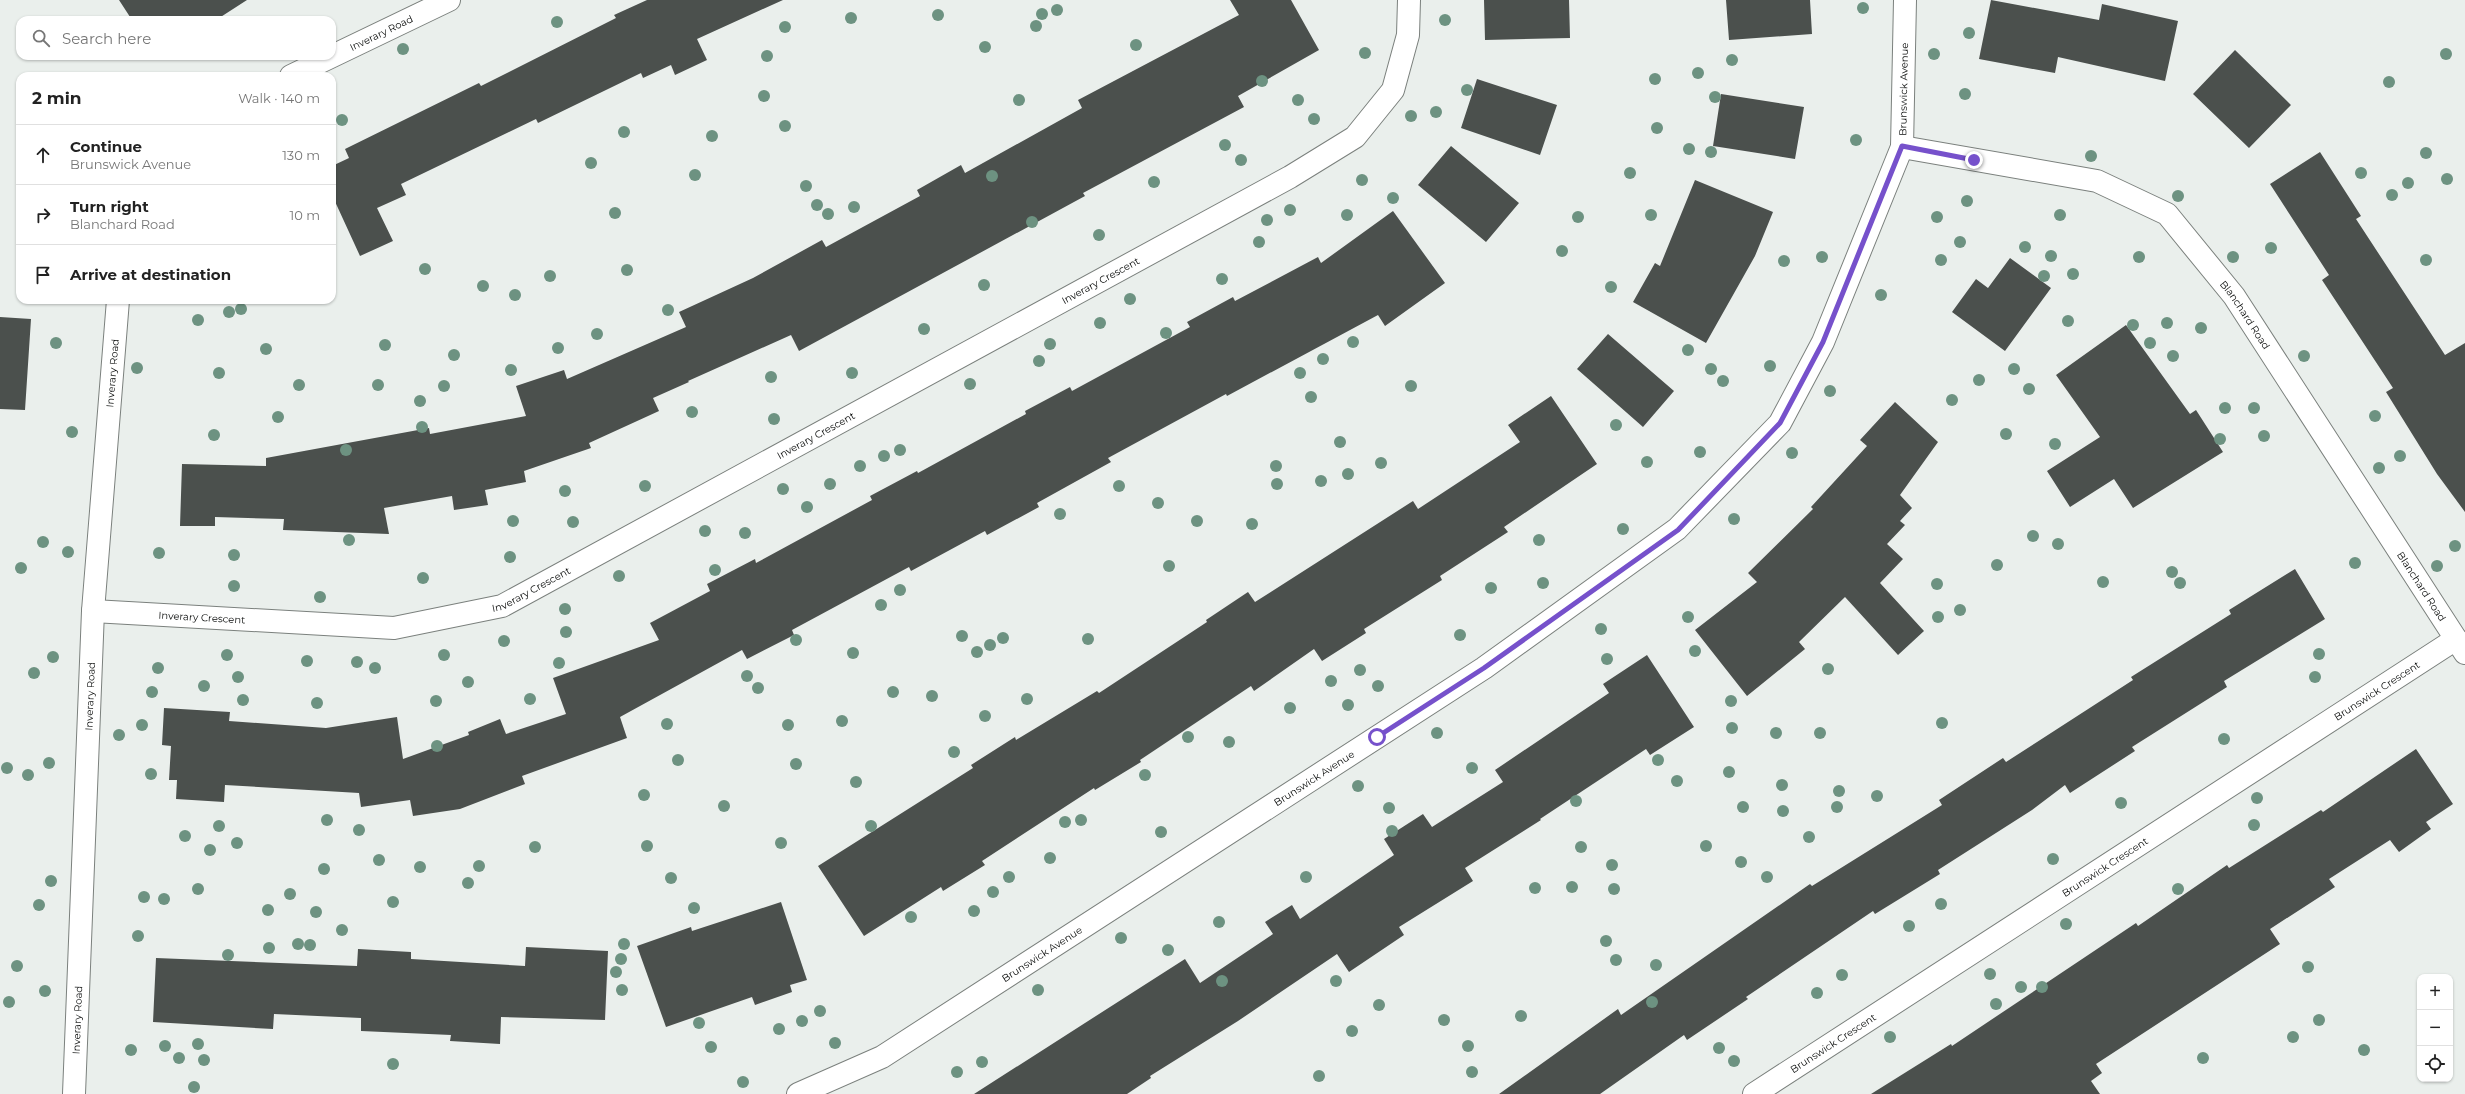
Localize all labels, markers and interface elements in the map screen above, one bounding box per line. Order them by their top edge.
street label: Inverary Road [348,12,415,54]
search box [16,16,336,60]
icon: search [30,27,52,49]
text: Search here [62,29,151,48]
street label: Brunswick Avenue [1896,43,1911,136]
text: 2 min [32,88,82,108]
text: Walk · 140 m [238,90,320,106]
text: Continue [70,137,142,156]
icon: ahead [32,144,54,166]
text: 130 m [282,147,320,163]
route end [1965,151,1983,169]
text: Brunswick Avenue [70,156,191,172]
text: Turn right [70,197,149,216]
icon: right [32,204,54,226]
text: 10 m [290,207,320,223]
text: Blanchard Road [70,216,175,232]
street label: Inverary Crescent [1059,254,1142,307]
icon: arrive [32,264,54,286]
text: Arrive at destination [70,265,231,284]
street label: Blanchard Road [2217,278,2273,352]
street label: Inverary Road [103,338,122,408]
street label: Inverary Crescent [775,409,857,462]
street label: Blanchard Road [2394,549,2449,624]
street label: Inverary Crescent [491,564,573,615]
street label: Inverary Crescent [158,609,246,627]
street label: Brunswick Crescent [2331,658,2422,723]
street label: Inverary Road [82,662,98,731]
route start [1368,728,1386,746]
street label: Brunswick Avenue [1271,748,1357,809]
street label: Brunswick Crescent [2060,834,2150,900]
street label: Brunswick Avenue [999,923,1085,985]
map controls [2417,974,2453,1082]
button: + [2417,974,2453,1010]
street label: Inverary Road [70,985,85,1055]
button: − [2417,1010,2453,1046]
street label: Brunswick Crescent [1788,1011,1879,1076]
button: locate [2417,1046,2453,1082]

